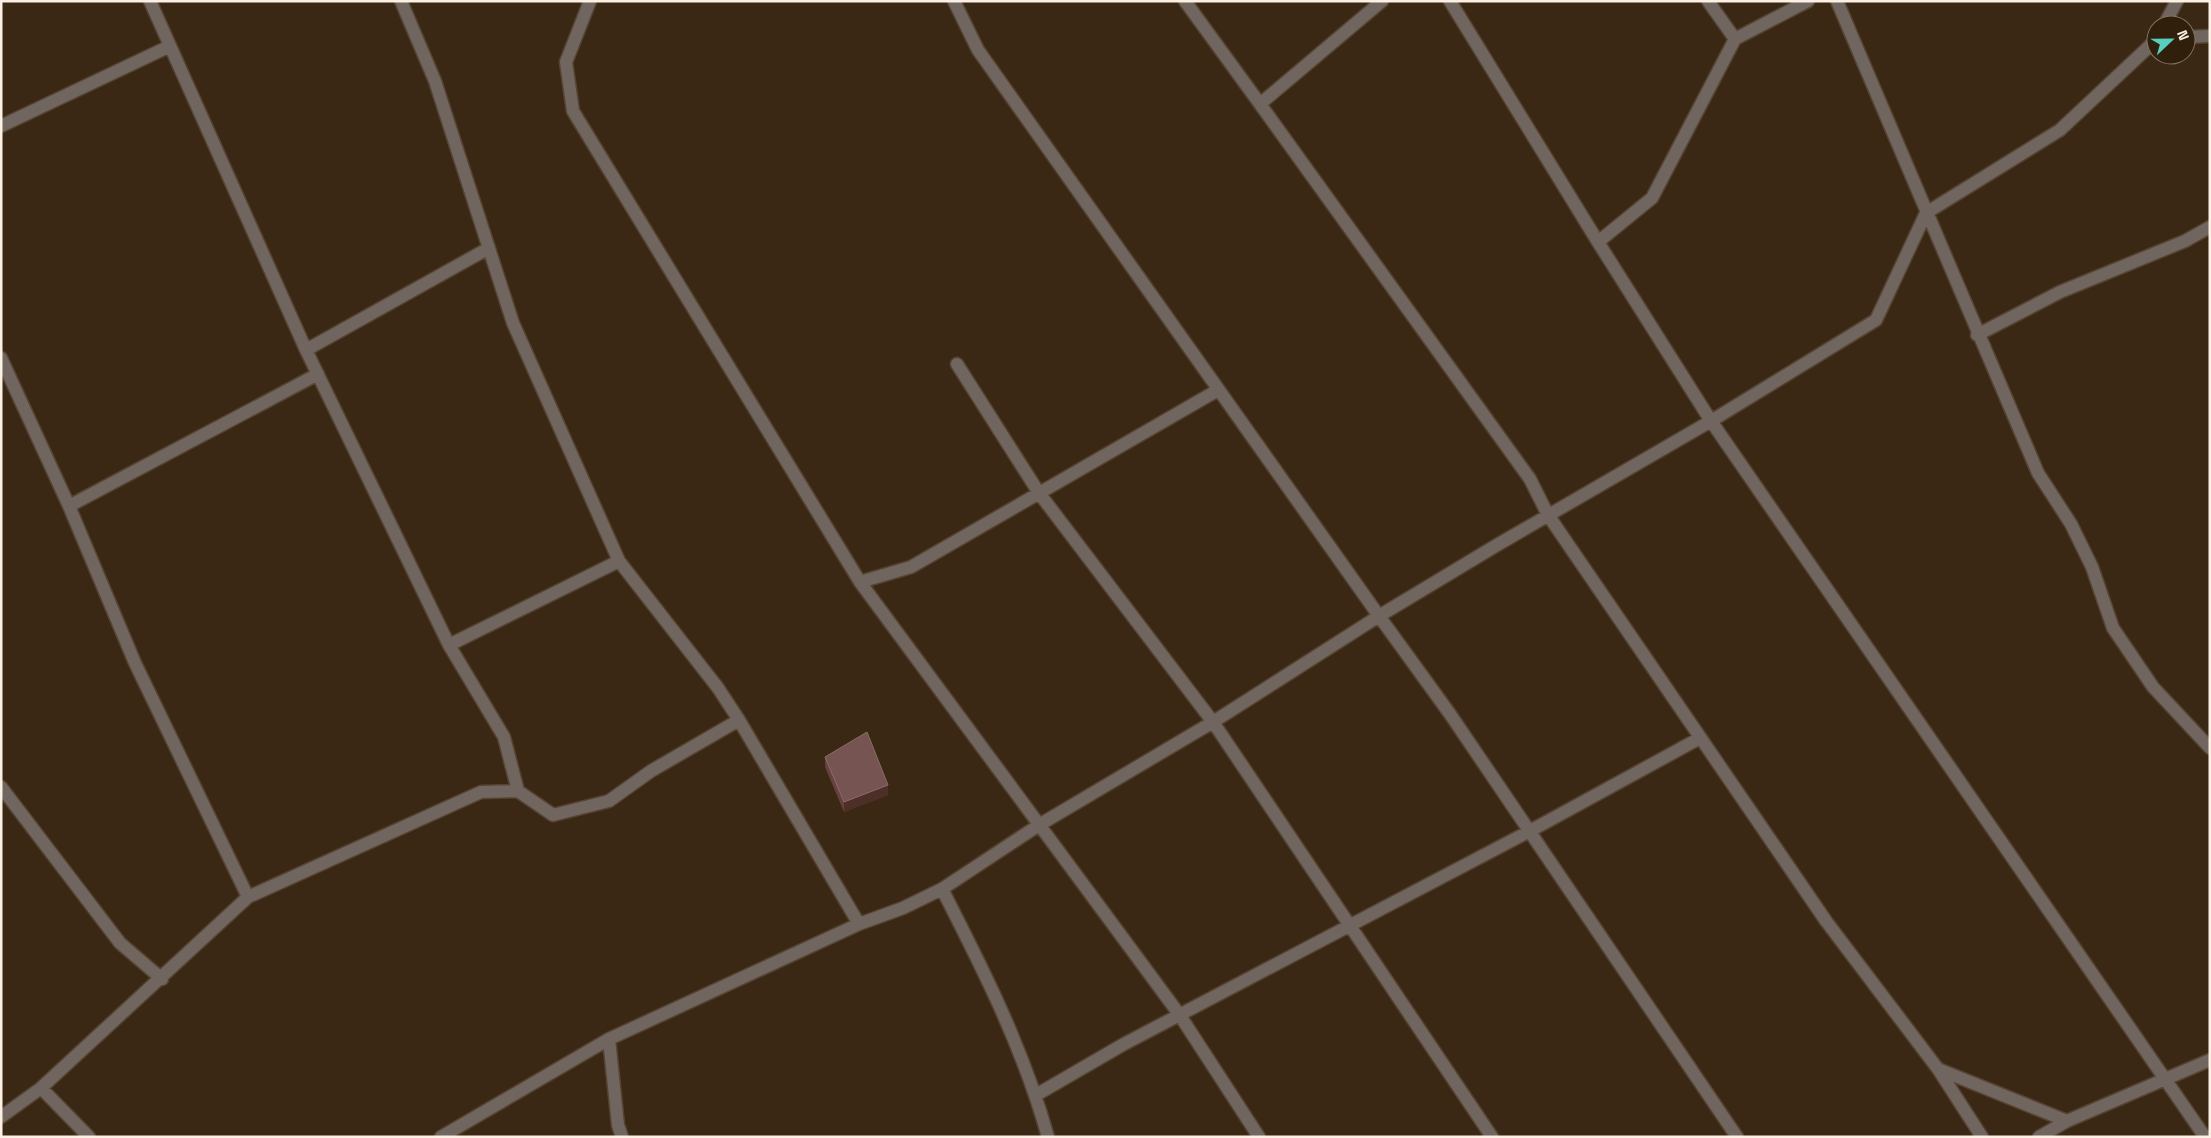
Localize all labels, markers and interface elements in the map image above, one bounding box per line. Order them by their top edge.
north arrow [2146,15,2196,65]
text: N [2173,27,2193,43]

